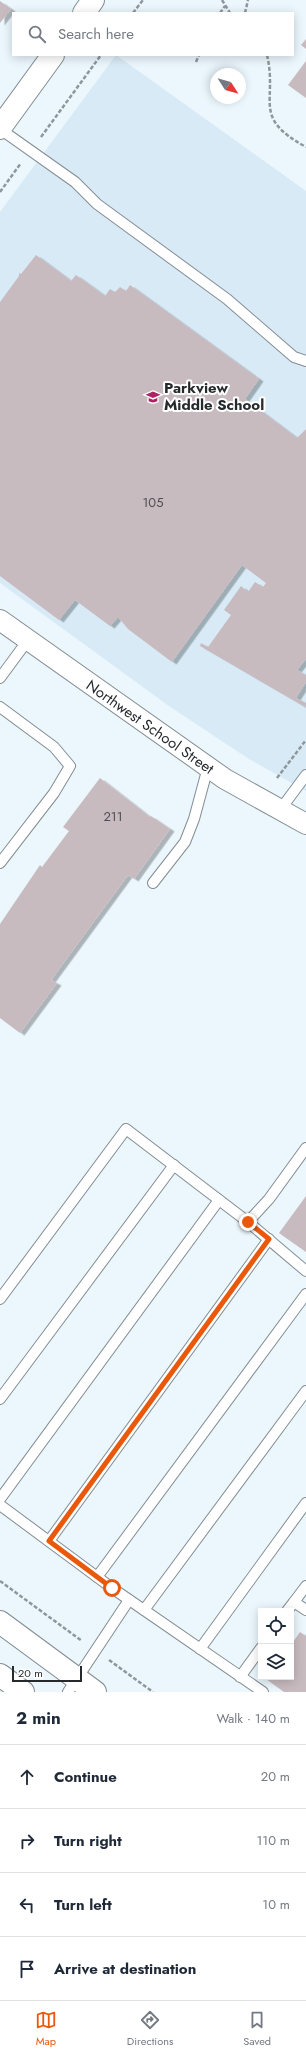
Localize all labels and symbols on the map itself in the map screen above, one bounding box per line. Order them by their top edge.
north arrow [210,68,246,104]
place label: Parkview Middle School [164,377,264,416]
school or university icon: Parkview Middle School [145,389,161,405]
house number: 105 [143,493,163,512]
street label: Northwest School Street [82,675,219,780]
house number: 211 [103,807,123,826]
route end [239,1213,257,1231]
route start [103,1579,121,1597]
scale bar [12,1664,82,1683]

